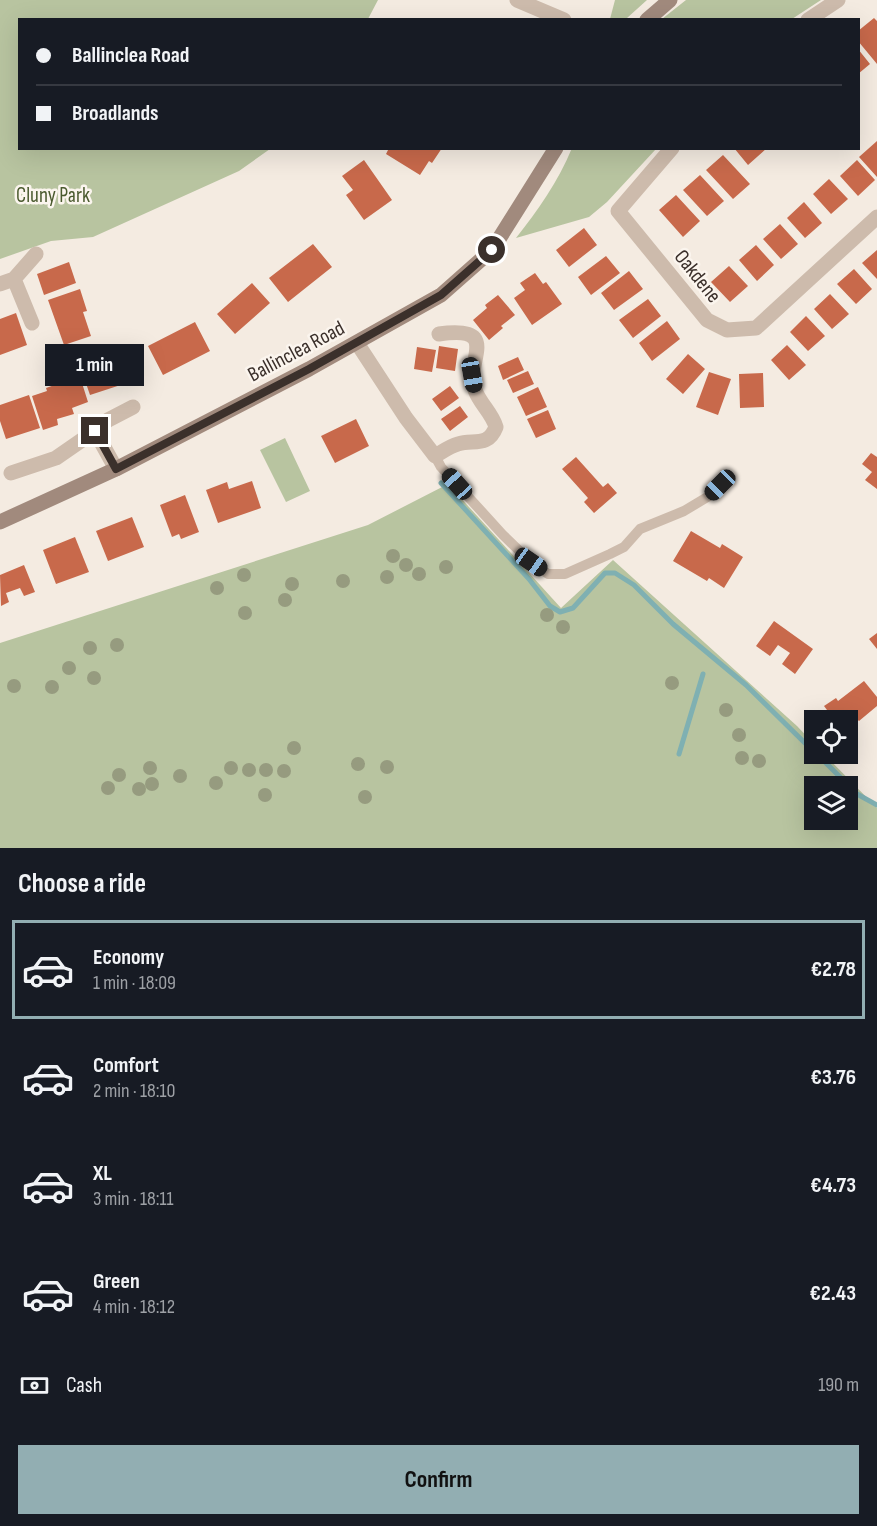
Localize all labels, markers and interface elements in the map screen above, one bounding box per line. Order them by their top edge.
text: Ballinclea Road [72,42,189,69]
text: Broadlands [72,100,159,127]
park label: Cluny Park [16,183,90,208]
route start [478,236,505,263]
street label: Oakdene [669,245,726,308]
street label: Ballinclea Road [244,316,349,387]
callout: 1 min [46,344,144,386]
text: 1 min [76,353,113,377]
car [460,356,484,394]
route end [81,417,108,444]
car [438,465,476,503]
car [701,466,739,504]
car [511,544,551,580]
map controls [804,710,858,830]
button: locate [804,710,858,764]
button: layers [804,776,858,830]
text: Choose a ride [18,868,146,900]
icon: car [21,943,75,997]
text: Economy [93,944,164,971]
text: €2.78 [811,956,856,983]
text: 1 min · 18:09 [93,971,176,995]
icon: car [21,1051,75,1105]
text: Comfort [93,1052,159,1079]
text: €3.76 [810,1064,856,1091]
text: 2 min · 18:10 [93,1079,175,1103]
icon: car [21,1159,75,1213]
text: XL [93,1160,112,1187]
text: €4.73 [810,1172,856,1199]
text: 3 min · 18:11 [93,1187,174,1211]
icon: car [21,1267,75,1321]
text: Green [93,1268,140,1295]
text: €2.43 [810,1280,856,1307]
text: 4 min · 18:12 [93,1295,175,1319]
icon: cash [18,1369,51,1402]
text: Cash [66,1372,102,1399]
text: 190 m [818,1373,859,1397]
button: Confirm [18,1445,859,1514]

